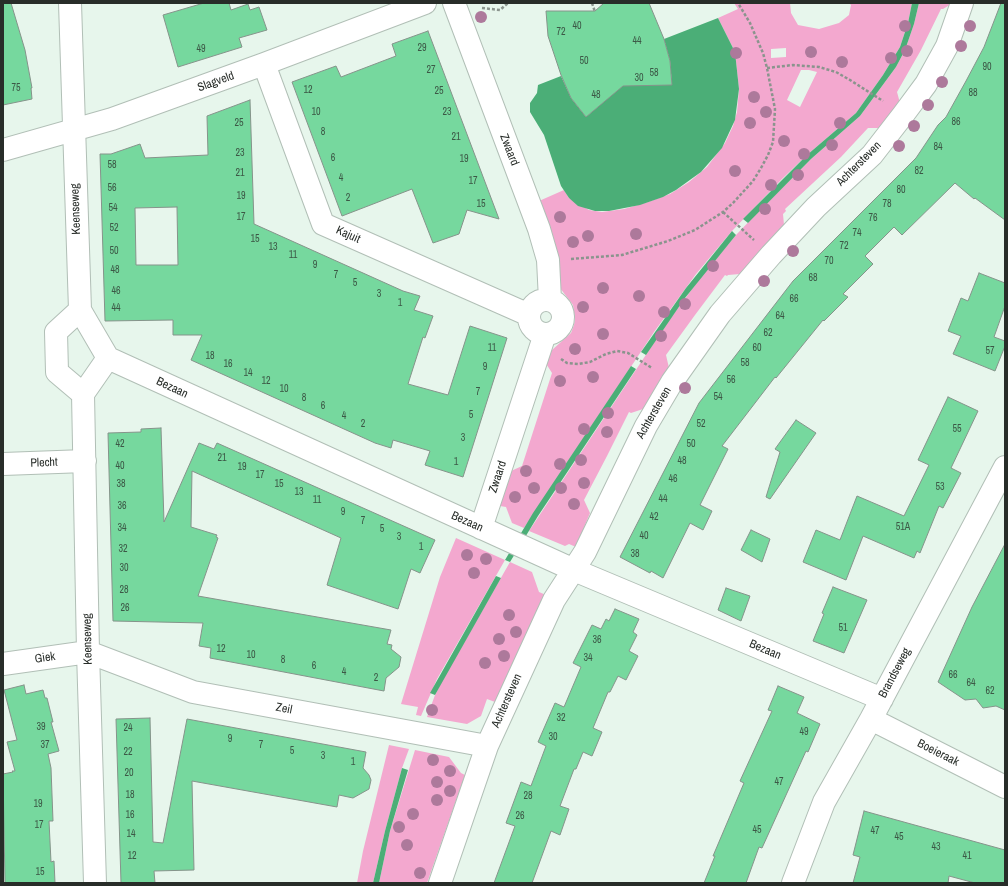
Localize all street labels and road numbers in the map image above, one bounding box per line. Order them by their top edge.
street label: Slagveld [196,69,236,95]
street label: Zwaard [496,132,522,168]
street label: Achtersteven [834,139,884,189]
street label: Keenseweg [68,183,84,235]
street label: Kajuit [334,223,362,247]
street label: Bezaan [154,374,190,402]
street label: Achtersteven [633,385,675,441]
street label: Plecht [30,455,58,471]
street label: Zwaard [486,459,510,495]
street label: Bezaan [449,509,485,535]
street label: Keenseweg [80,613,96,665]
street label: Bezaan [747,637,783,663]
street label: Brandseweg [876,645,914,701]
street label: Giek [34,649,56,667]
street label: Achtersteven [489,672,525,730]
street label: Zeil [275,700,293,718]
street label: Boeieraak [915,736,961,770]

